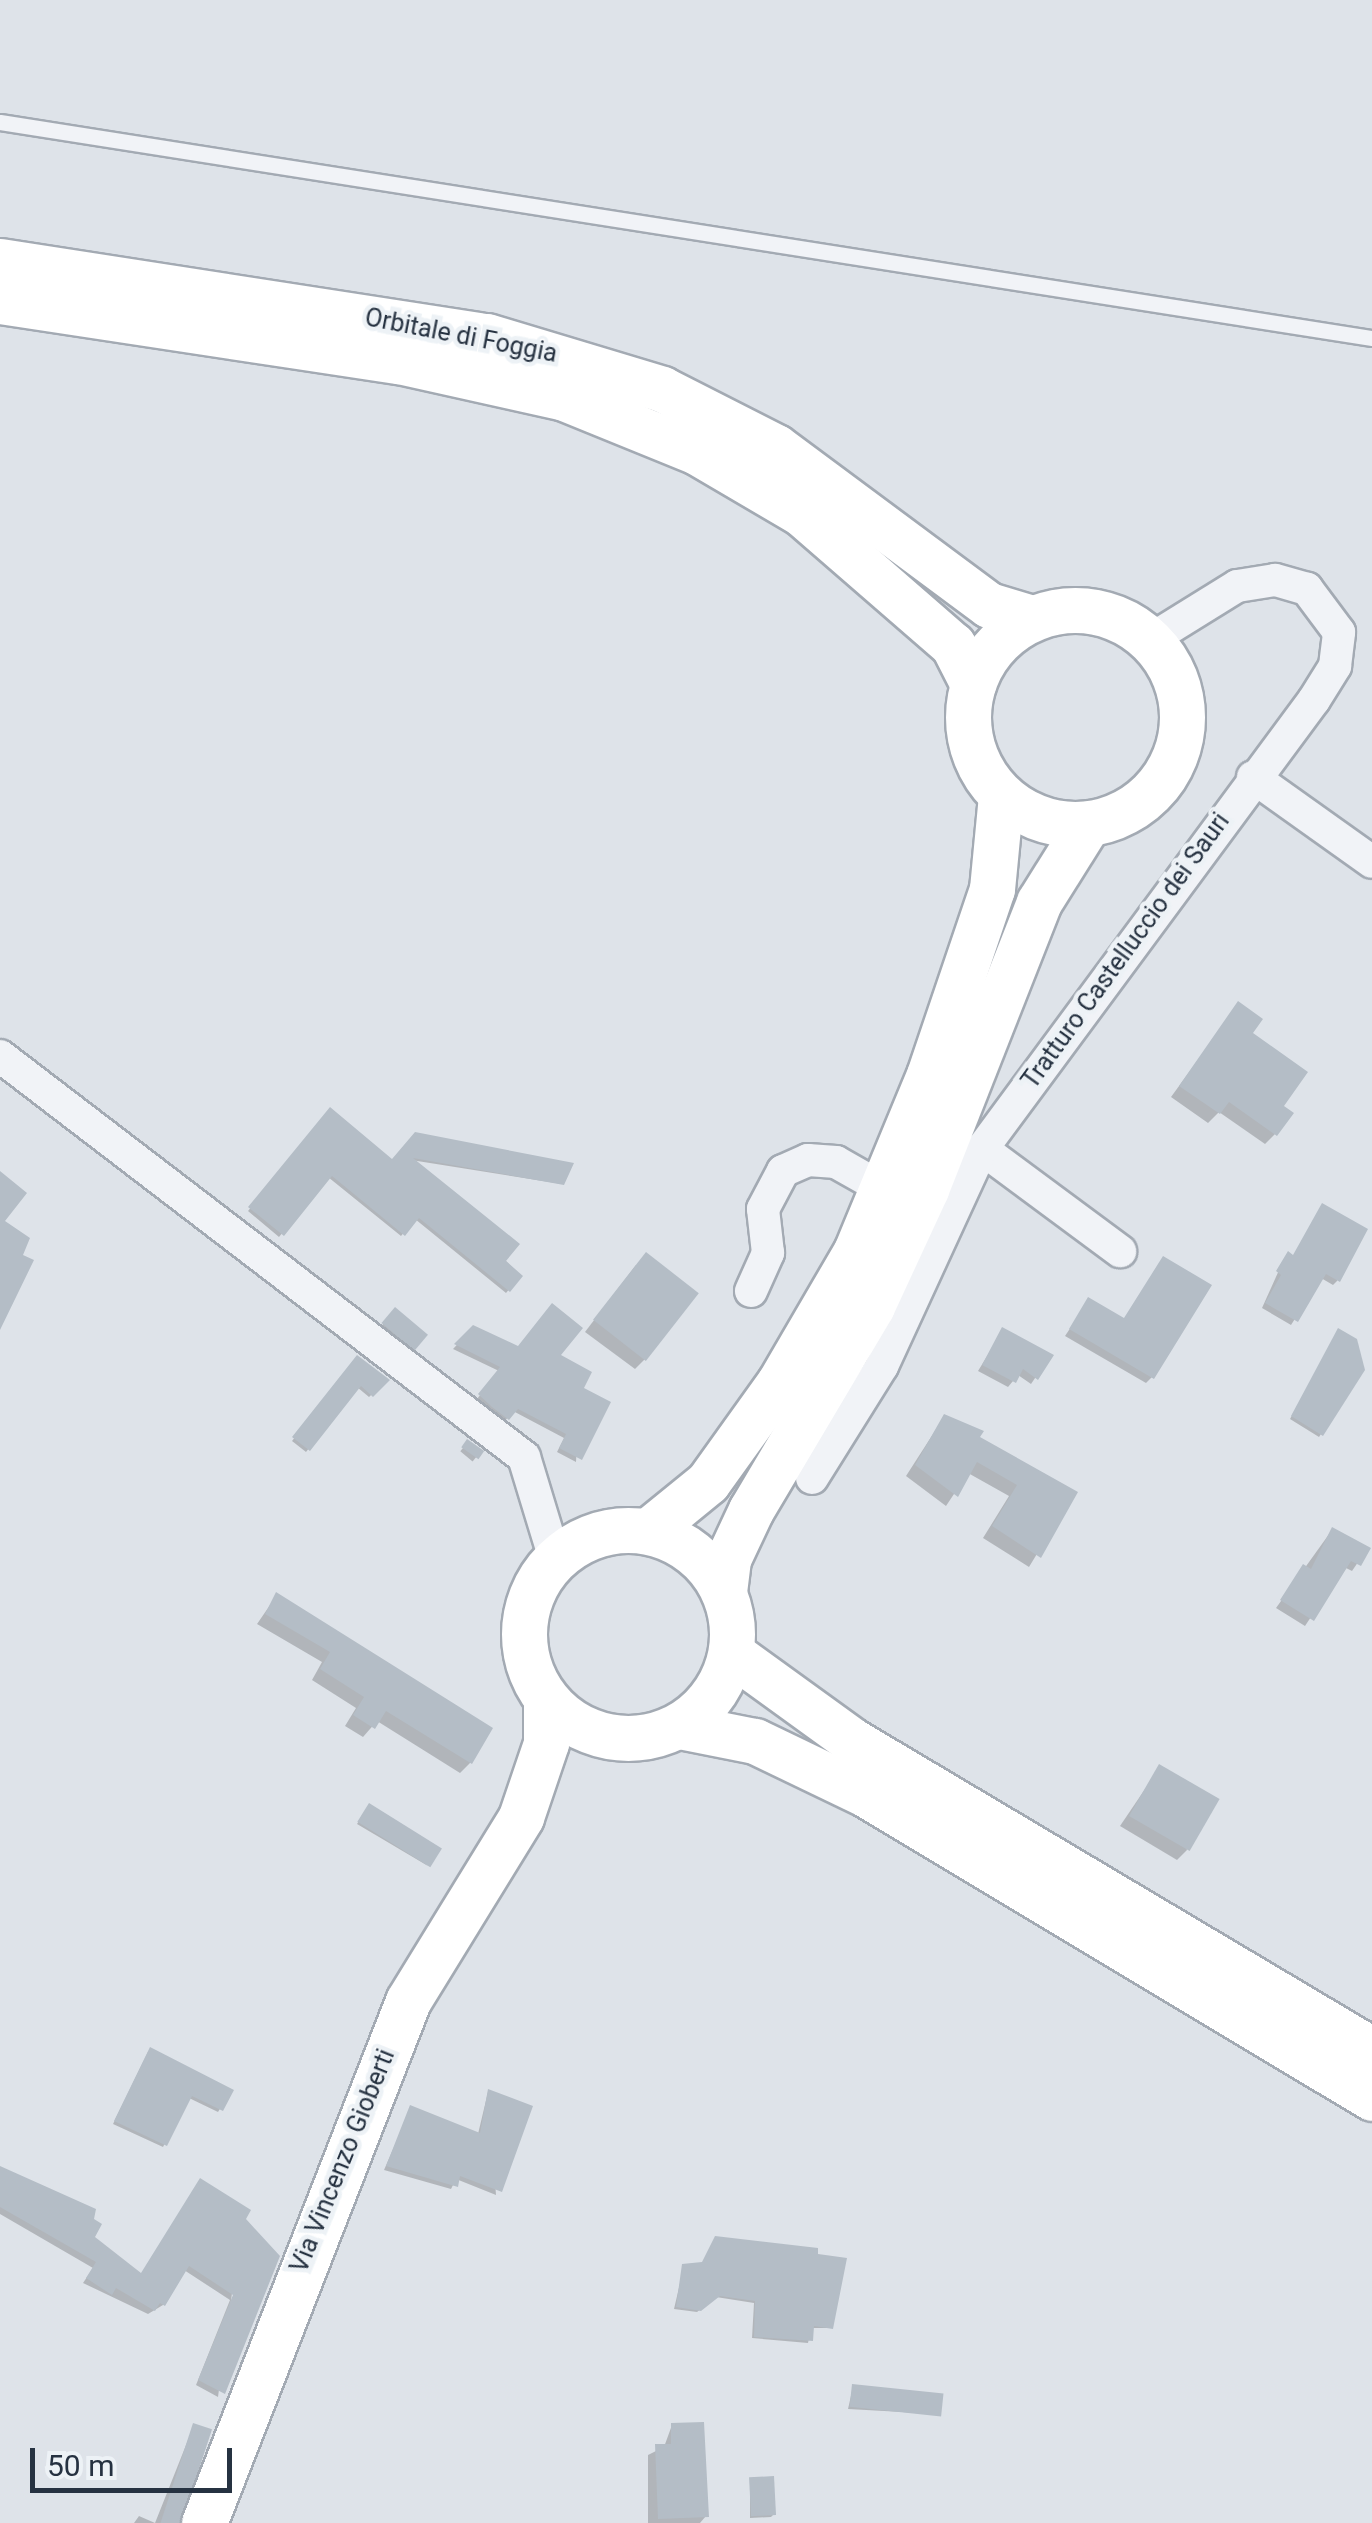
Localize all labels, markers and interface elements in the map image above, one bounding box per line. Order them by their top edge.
street label: Orbitale di Foggia [362,303,560,369]
street label: Tratturo Castelluccio dei Sauri [1016,807,1236,1095]
street label: Via Vincenzo Gioberti [284,2045,402,2277]
scale bar [35,2428,238,2490]
text: 50 m [47,2448,114,2483]

